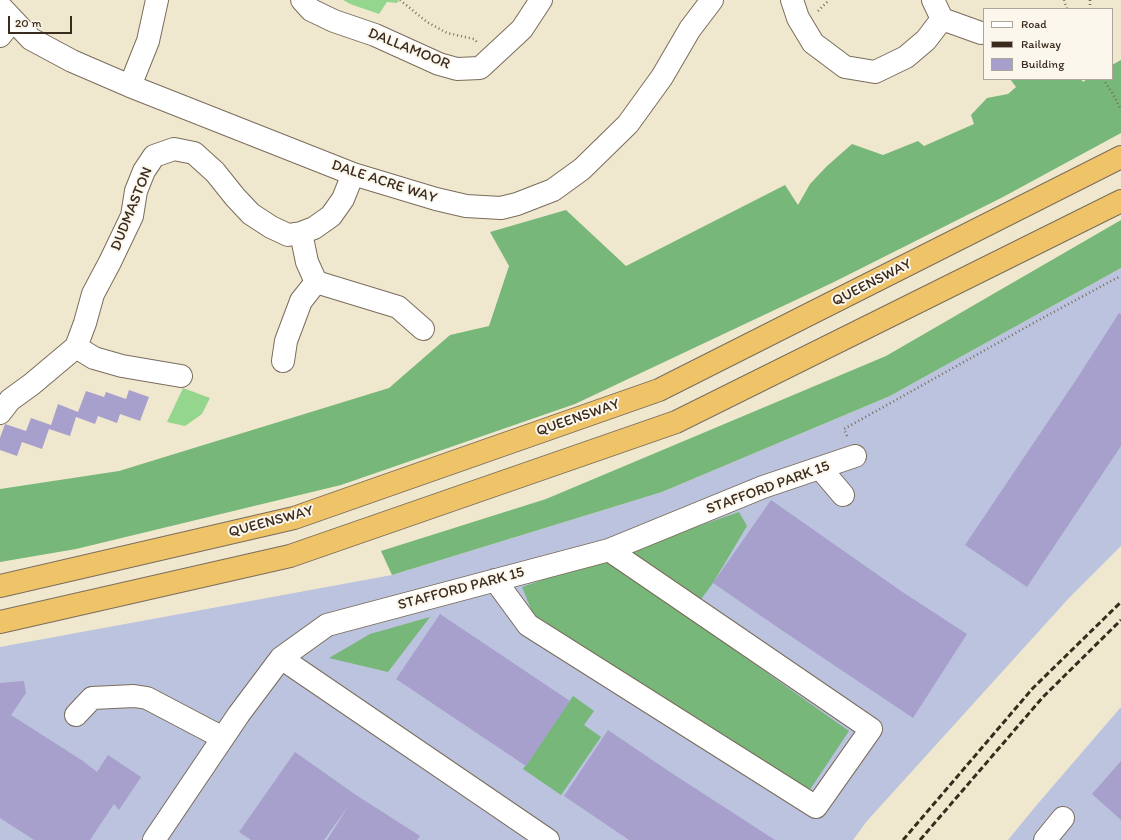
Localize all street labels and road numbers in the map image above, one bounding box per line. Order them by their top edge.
street label: DALLAMOOR [365,24,453,74]
street label: DALE ACRE WAY [329,156,439,208]
street label: DUDMASTON [107,165,157,253]
street label: QUEENSWAY [829,255,915,311]
street label: QUEENSWAY [534,395,622,441]
street label: STAFFORD PARK 15 [704,457,832,519]
street label: QUEENSWAY [227,502,315,542]
street label: STAFFORD PARK 15 [396,563,526,615]

